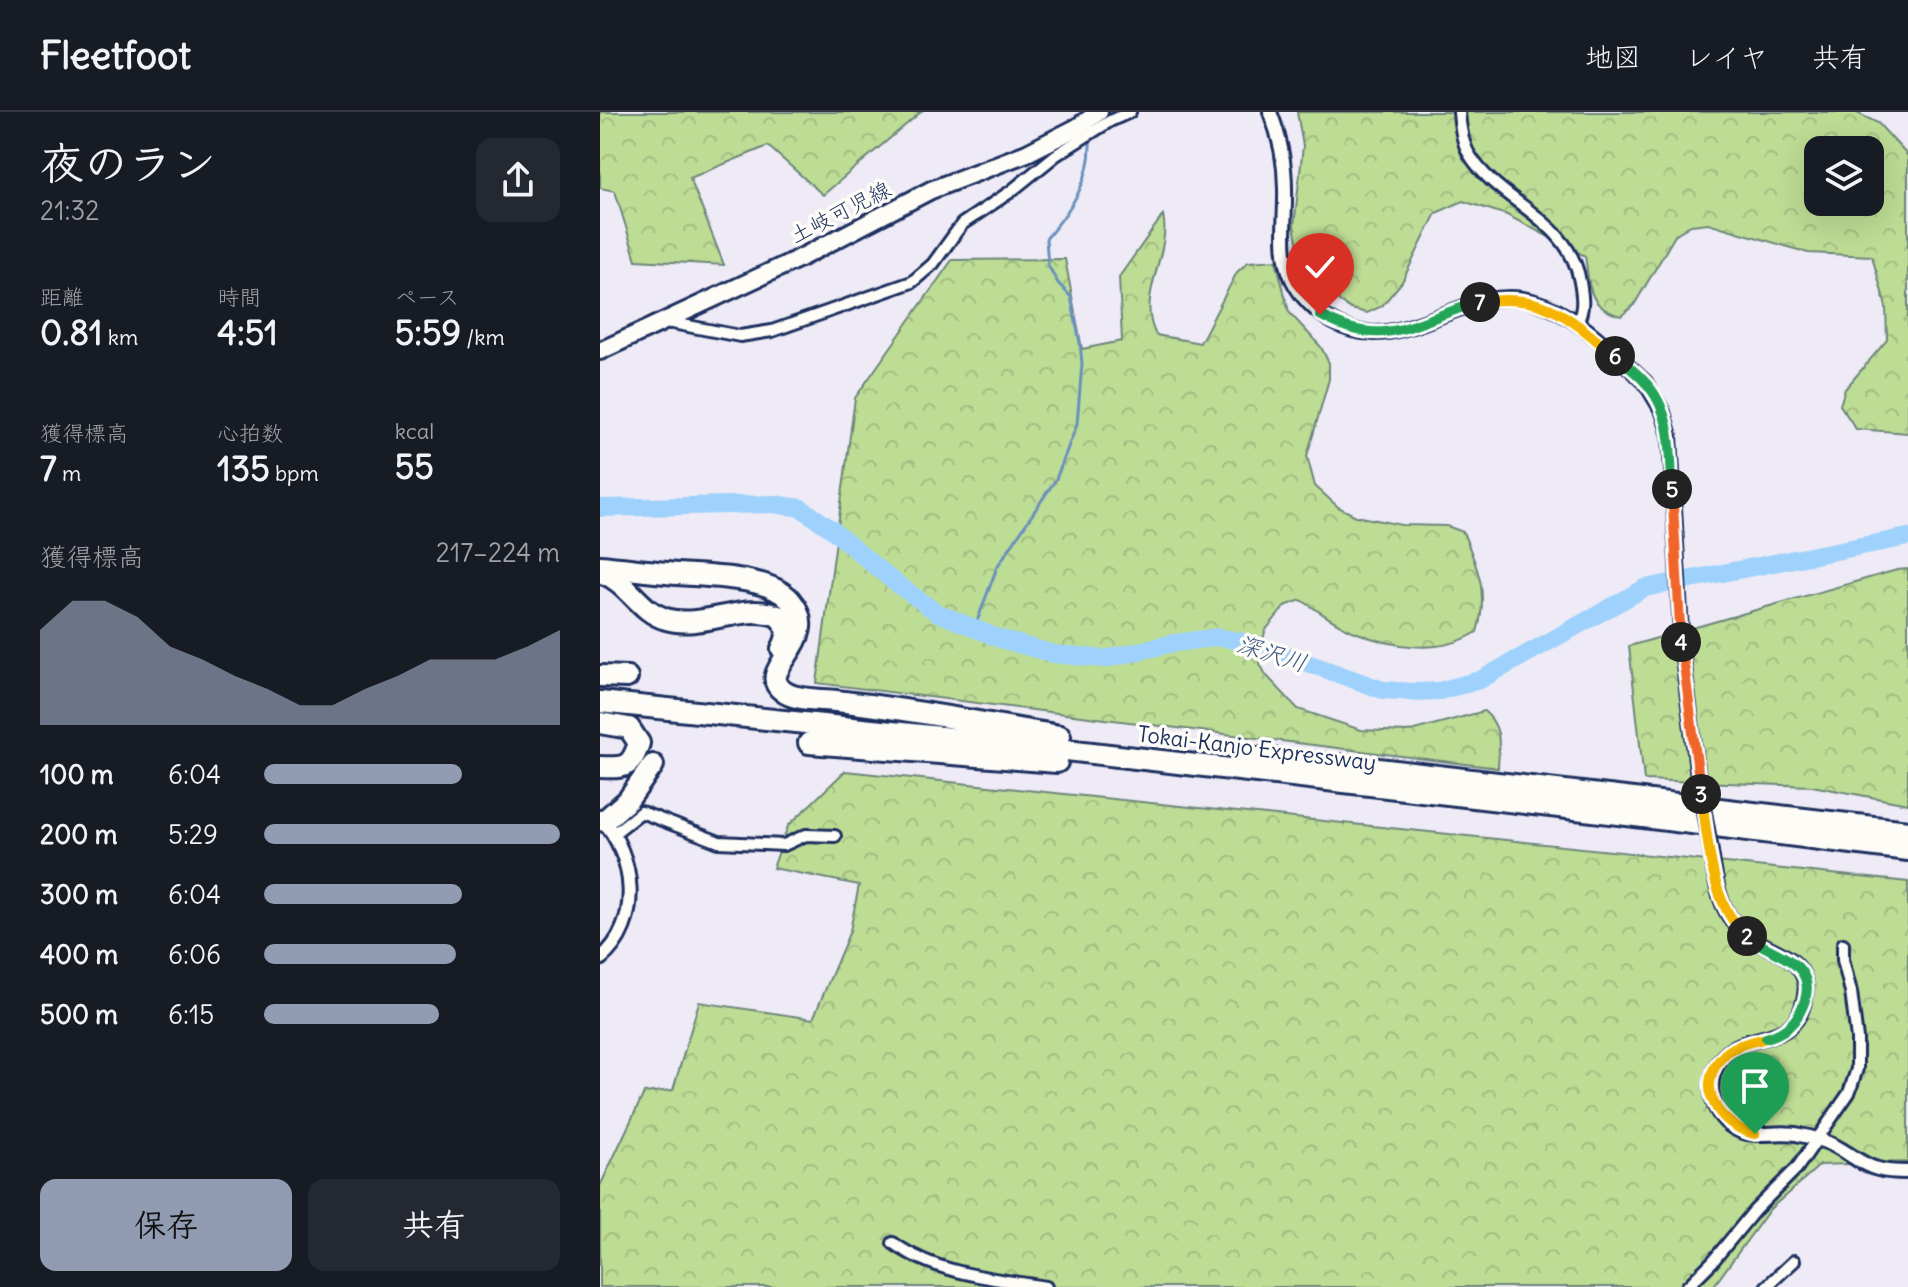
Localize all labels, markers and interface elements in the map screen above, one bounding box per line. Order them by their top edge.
text: Fleetfoot [40,32,191,79]
text: 地図 [1585,39,1641,75]
text: レイヤ [1685,39,1768,75]
text: 共有 [1812,39,1868,75]
text: 夜のラン [40,136,216,191]
map controls [1804,136,1884,216]
button: layers [1804,136,1884,216]
button: share [476,138,560,222]
street label: 土岐可児線 [785,175,895,249]
text: 21:32 [40,194,99,227]
pin [1286,233,1354,315]
icon: check [1298,245,1342,289]
pin: 7 [1460,282,1500,322]
text: 距離 [40,283,84,311]
text: 時間 [217,283,261,311]
text: ペース [395,283,459,311]
text: 7 [1475,288,1485,316]
text: 0.81 [40,311,103,354]
text: 4:51 [217,311,278,354]
text: 5:59 [395,311,461,354]
text: km [103,323,138,351]
text: /km [461,323,505,351]
pin: 6 [1595,336,1635,376]
text: 6 [1609,342,1621,370]
text: kcal [395,417,434,445]
text: 獲得標高 [40,419,128,447]
text: 心拍数 [217,419,283,447]
text: 55 [395,445,434,488]
text: 7 [40,447,57,490]
text: 135 [217,447,270,490]
text: m [57,459,81,487]
text: bpm [270,459,319,487]
pin: 5 [1652,469,1692,509]
text: 5 [1666,475,1678,503]
text: 217–224 m [436,536,560,569]
text: 獲得標高 [40,540,144,573]
pin: 4 [1661,622,1701,662]
water label: 深沢川 [1233,628,1311,678]
text: 4 [1675,628,1687,656]
street label: Tokai-Kanjo Expressway [1136,719,1378,777]
text: 100 m [40,758,114,791]
text: 6:04 [168,758,221,791]
pin: 3 [1681,774,1721,814]
text: 3 [1695,780,1707,808]
text: 200 m [40,818,117,851]
text: 5:29 [168,818,218,851]
text: 300 m [40,878,118,911]
text: 6:04 [168,878,221,911]
pin: 2 [1727,916,1767,956]
text: 2 [1741,922,1753,950]
text: 400 m [40,938,118,971]
text: 6:06 [168,938,221,971]
text: 500 m [40,998,118,1031]
text: 6:15 [168,998,214,1031]
pin [1721,1052,1789,1134]
icon: arrive [1733,1064,1777,1108]
button: 保存 [40,1179,292,1271]
button: 共有 [308,1179,560,1271]

